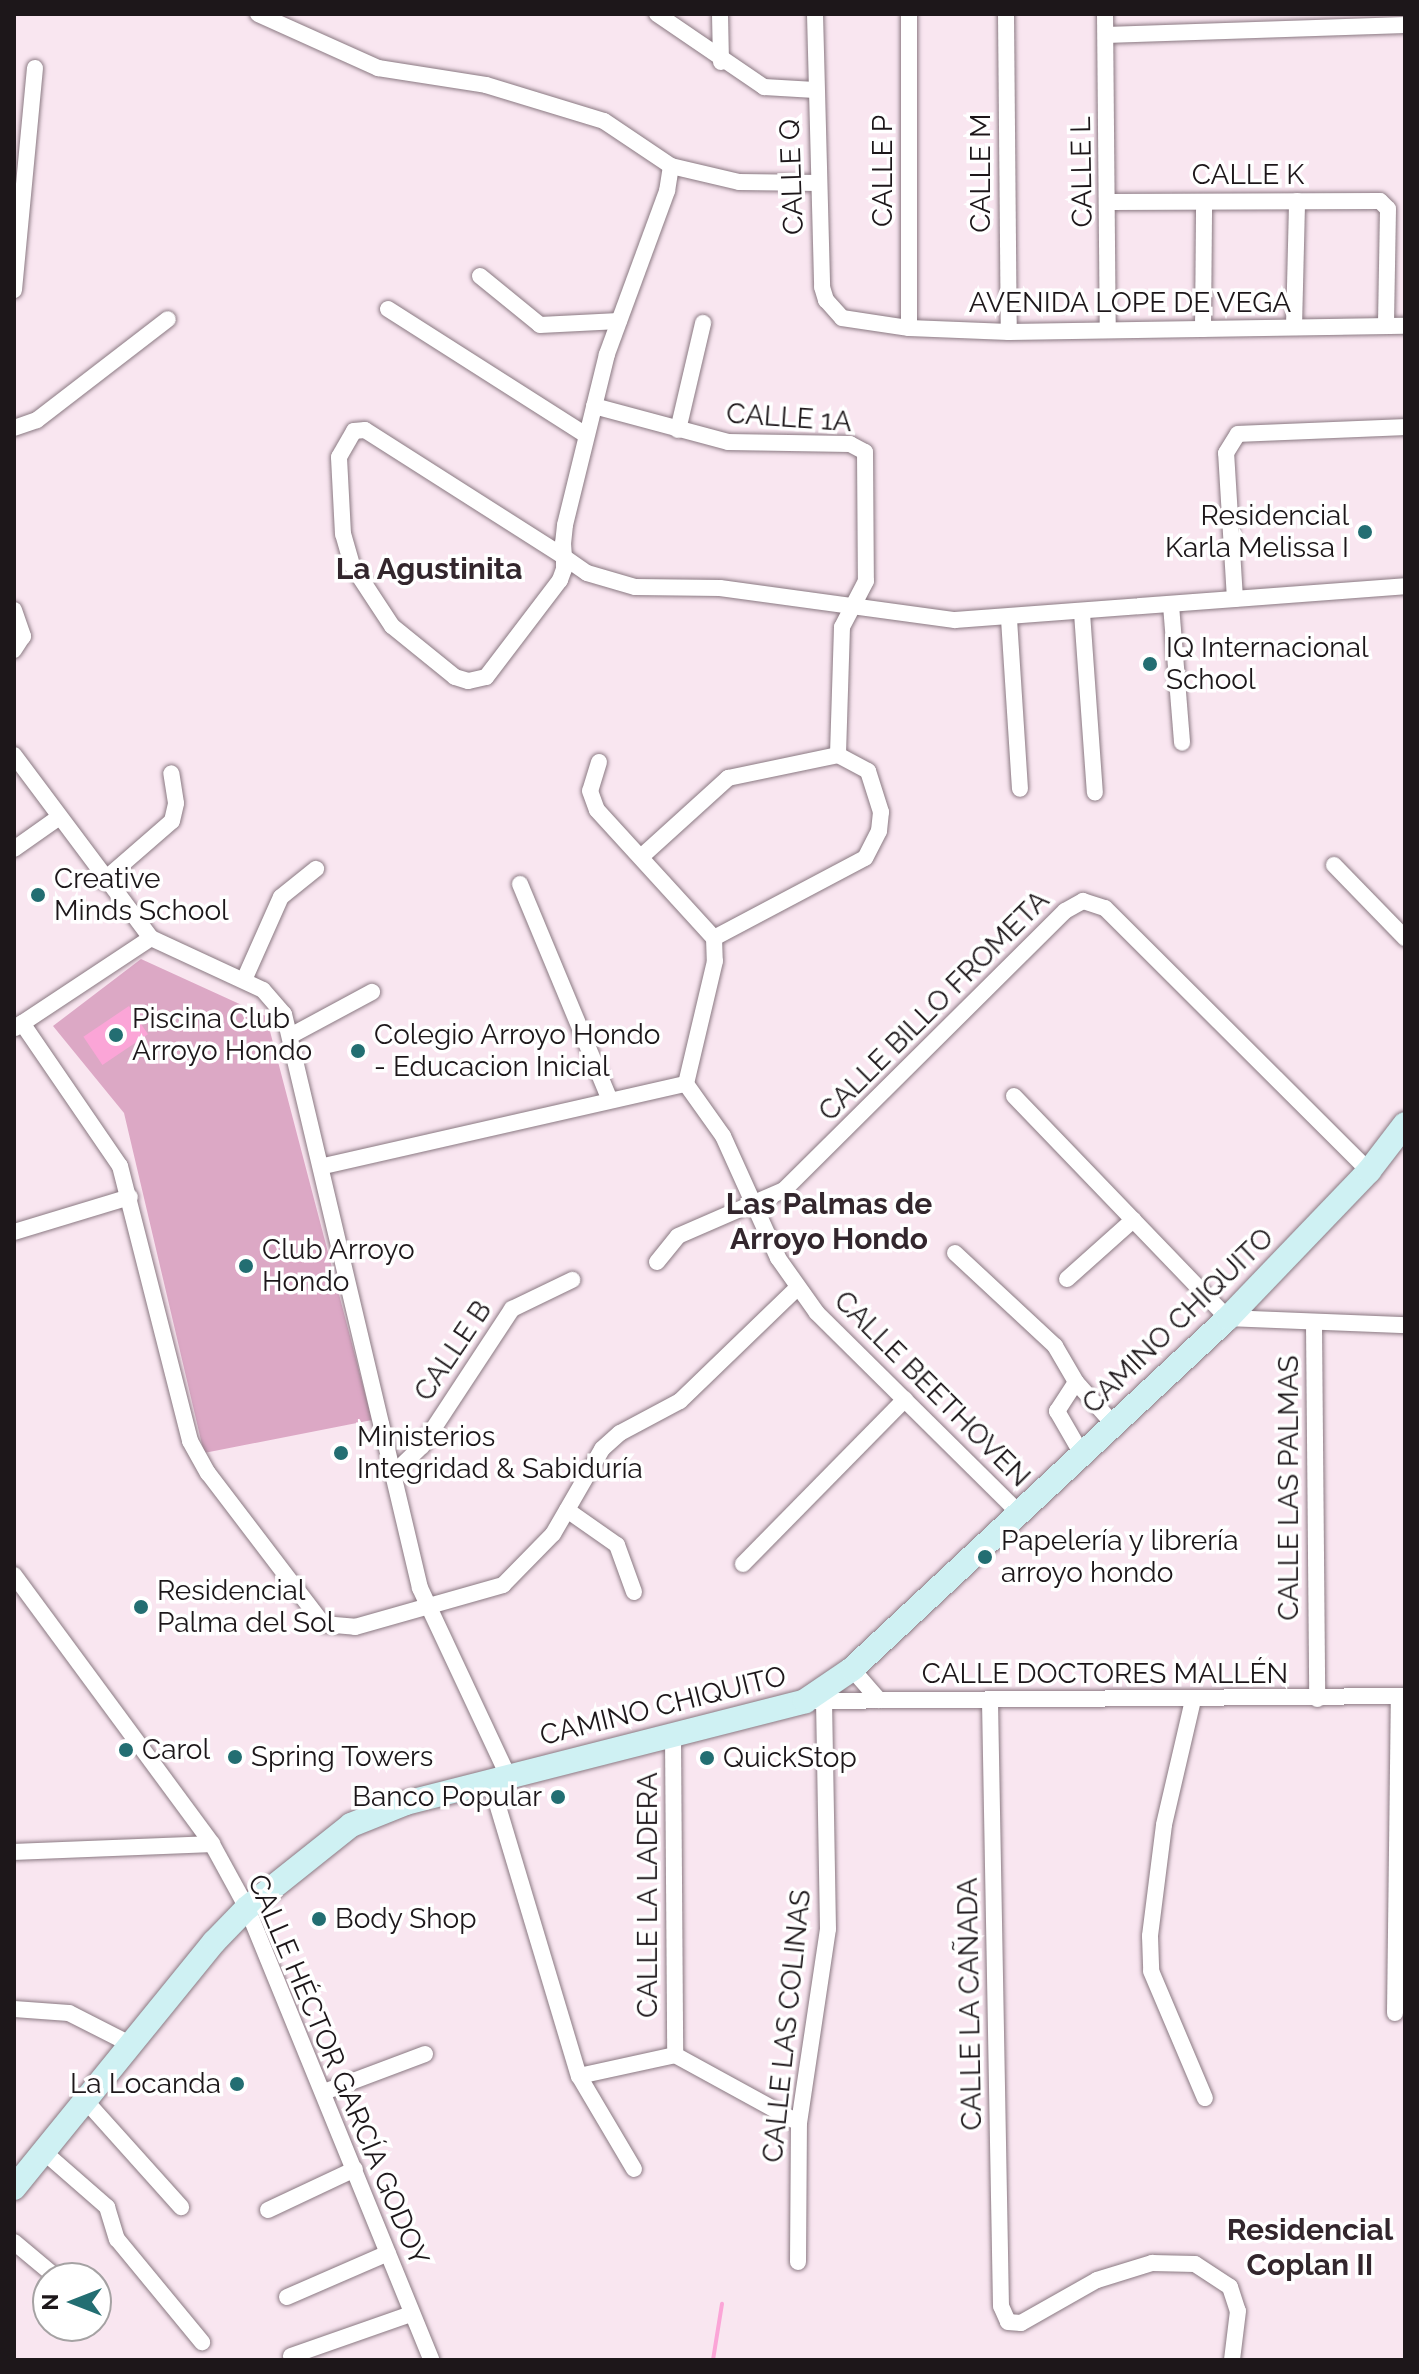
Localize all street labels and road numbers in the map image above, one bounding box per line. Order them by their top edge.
street label: CALLE M [964,113,998,233]
street label: CALLE P [866,115,900,227]
street label: CALLE L [1064,116,1100,228]
street label: CALLE Q [773,119,811,235]
street label: CALLE K [1192,158,1304,192]
street label: AVENIDA LOPE DE VEGA [968,286,1292,320]
street label: CALLE 1A [725,397,853,439]
street label: CALLE BILLO FROMETA [812,884,1056,1128]
street label: CAMINO CHIQUITO [1076,1221,1280,1421]
street label: CALLE BEETHOVEN [827,1284,1037,1494]
street label: CALLE B [407,1295,499,1407]
street label: CALLE LAS PALMAS [1272,1355,1306,1621]
street label: CALLE DOCTORES MALLÉN [922,1657,1288,1691]
street label: CAMINO CHIQUITO [536,1659,790,1753]
street label: CALLE LA LADERA [631,1772,665,2018]
street label: CALLE HÉCTOR GARCÍA GODOY [240,1869,436,2271]
street label: CALLE LA CAÑADA [951,1877,989,2131]
street label: CALLE LAS COLINAS [756,1888,818,2164]

